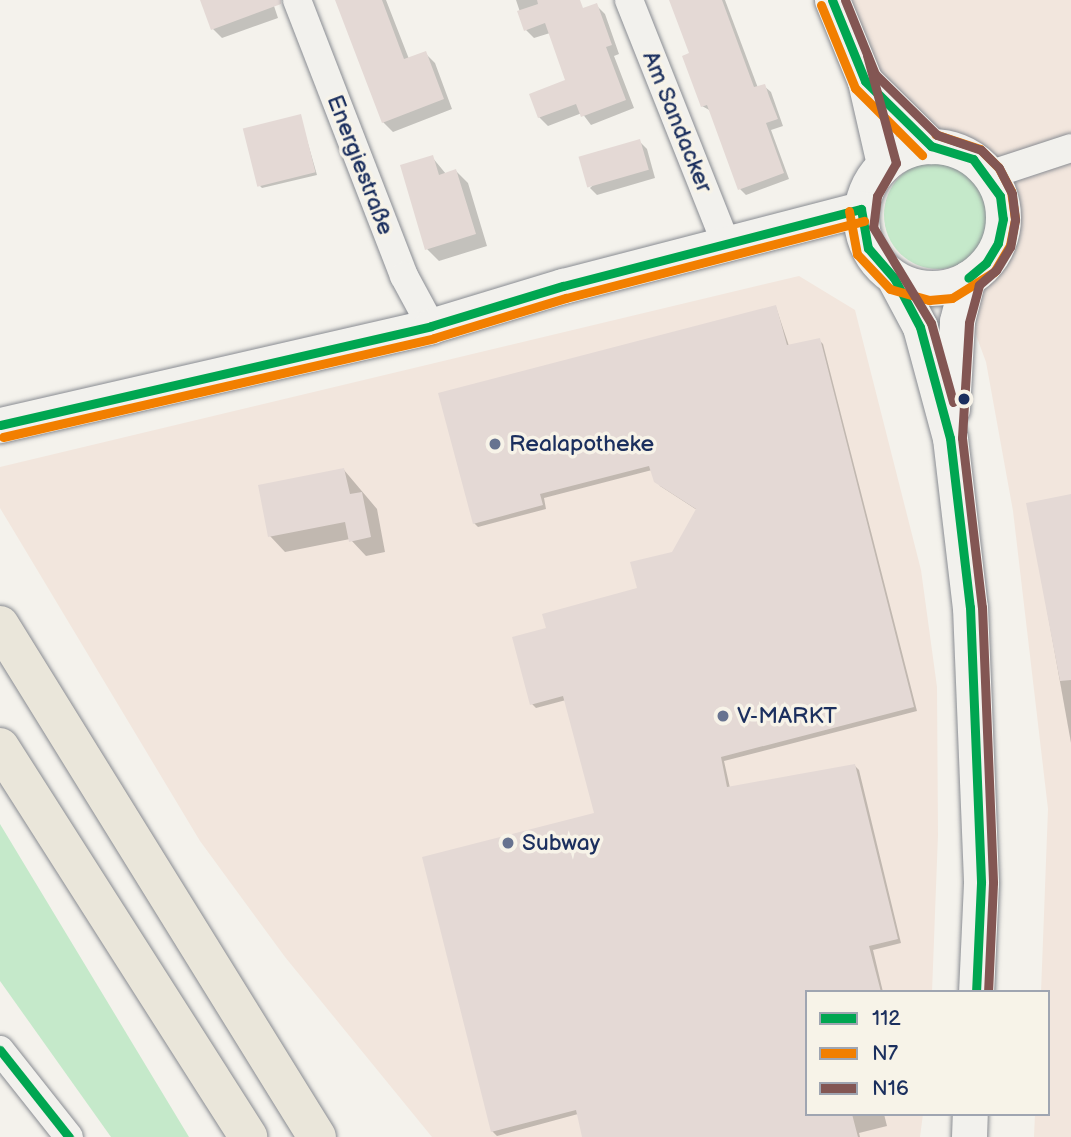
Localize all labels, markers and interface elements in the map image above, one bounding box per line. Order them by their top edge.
street label: Am Sandacker [636,47,718,197]
street label: Energiestraße [321,91,399,239]
unlabelled marker [957,392,971,406]
place label: Realapotheke [509,430,654,458]
marker: Realapotheke [487,436,503,452]
place label: V-MARKT [737,702,837,730]
marker: V-MARKT [715,708,731,724]
place label: Subway [522,829,600,857]
marker: Subway [500,835,516,851]
legend [805,990,1050,1116]
text: 112 [872,1006,901,1031]
text: N7 [872,1041,898,1066]
text: N16 [872,1076,909,1101]

